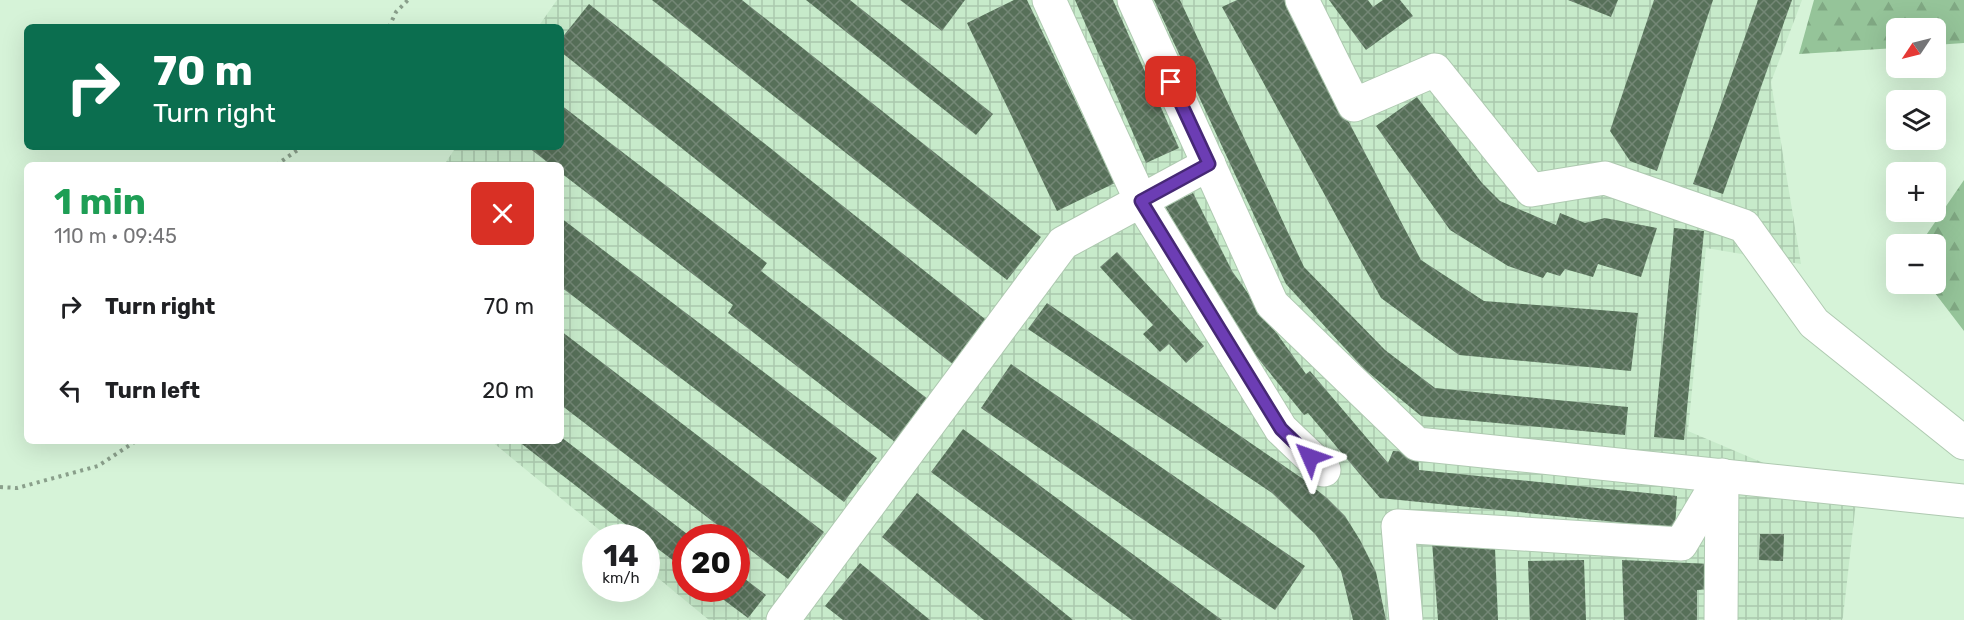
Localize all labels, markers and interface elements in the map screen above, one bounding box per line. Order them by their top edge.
north arrow [1886,18,1946,78]
map controls [1886,18,1946,294]
text: 70 m [153,46,253,96]
icon: right [54,48,132,126]
pin [1145,56,1196,107]
icon: arrive [1154,65,1187,98]
button: layers [1886,90,1946,150]
text: Turn right [153,97,276,129]
button: + [1886,162,1946,222]
text: 1 min [54,180,146,223]
button: close [471,182,534,245]
text: 110 m · 09:45 [54,224,177,248]
button: − [1886,234,1946,294]
icon: right [54,290,87,323]
text: Turn right [105,293,215,320]
text: 70 m [484,293,534,320]
icon: left [54,374,87,407]
text: Turn left [105,377,200,404]
text: 20 m [482,377,534,404]
position arrow [1278,425,1342,489]
speed limit sign: 20 [672,524,750,602]
text: 14 [603,538,639,574]
text: km/h [602,569,640,587]

